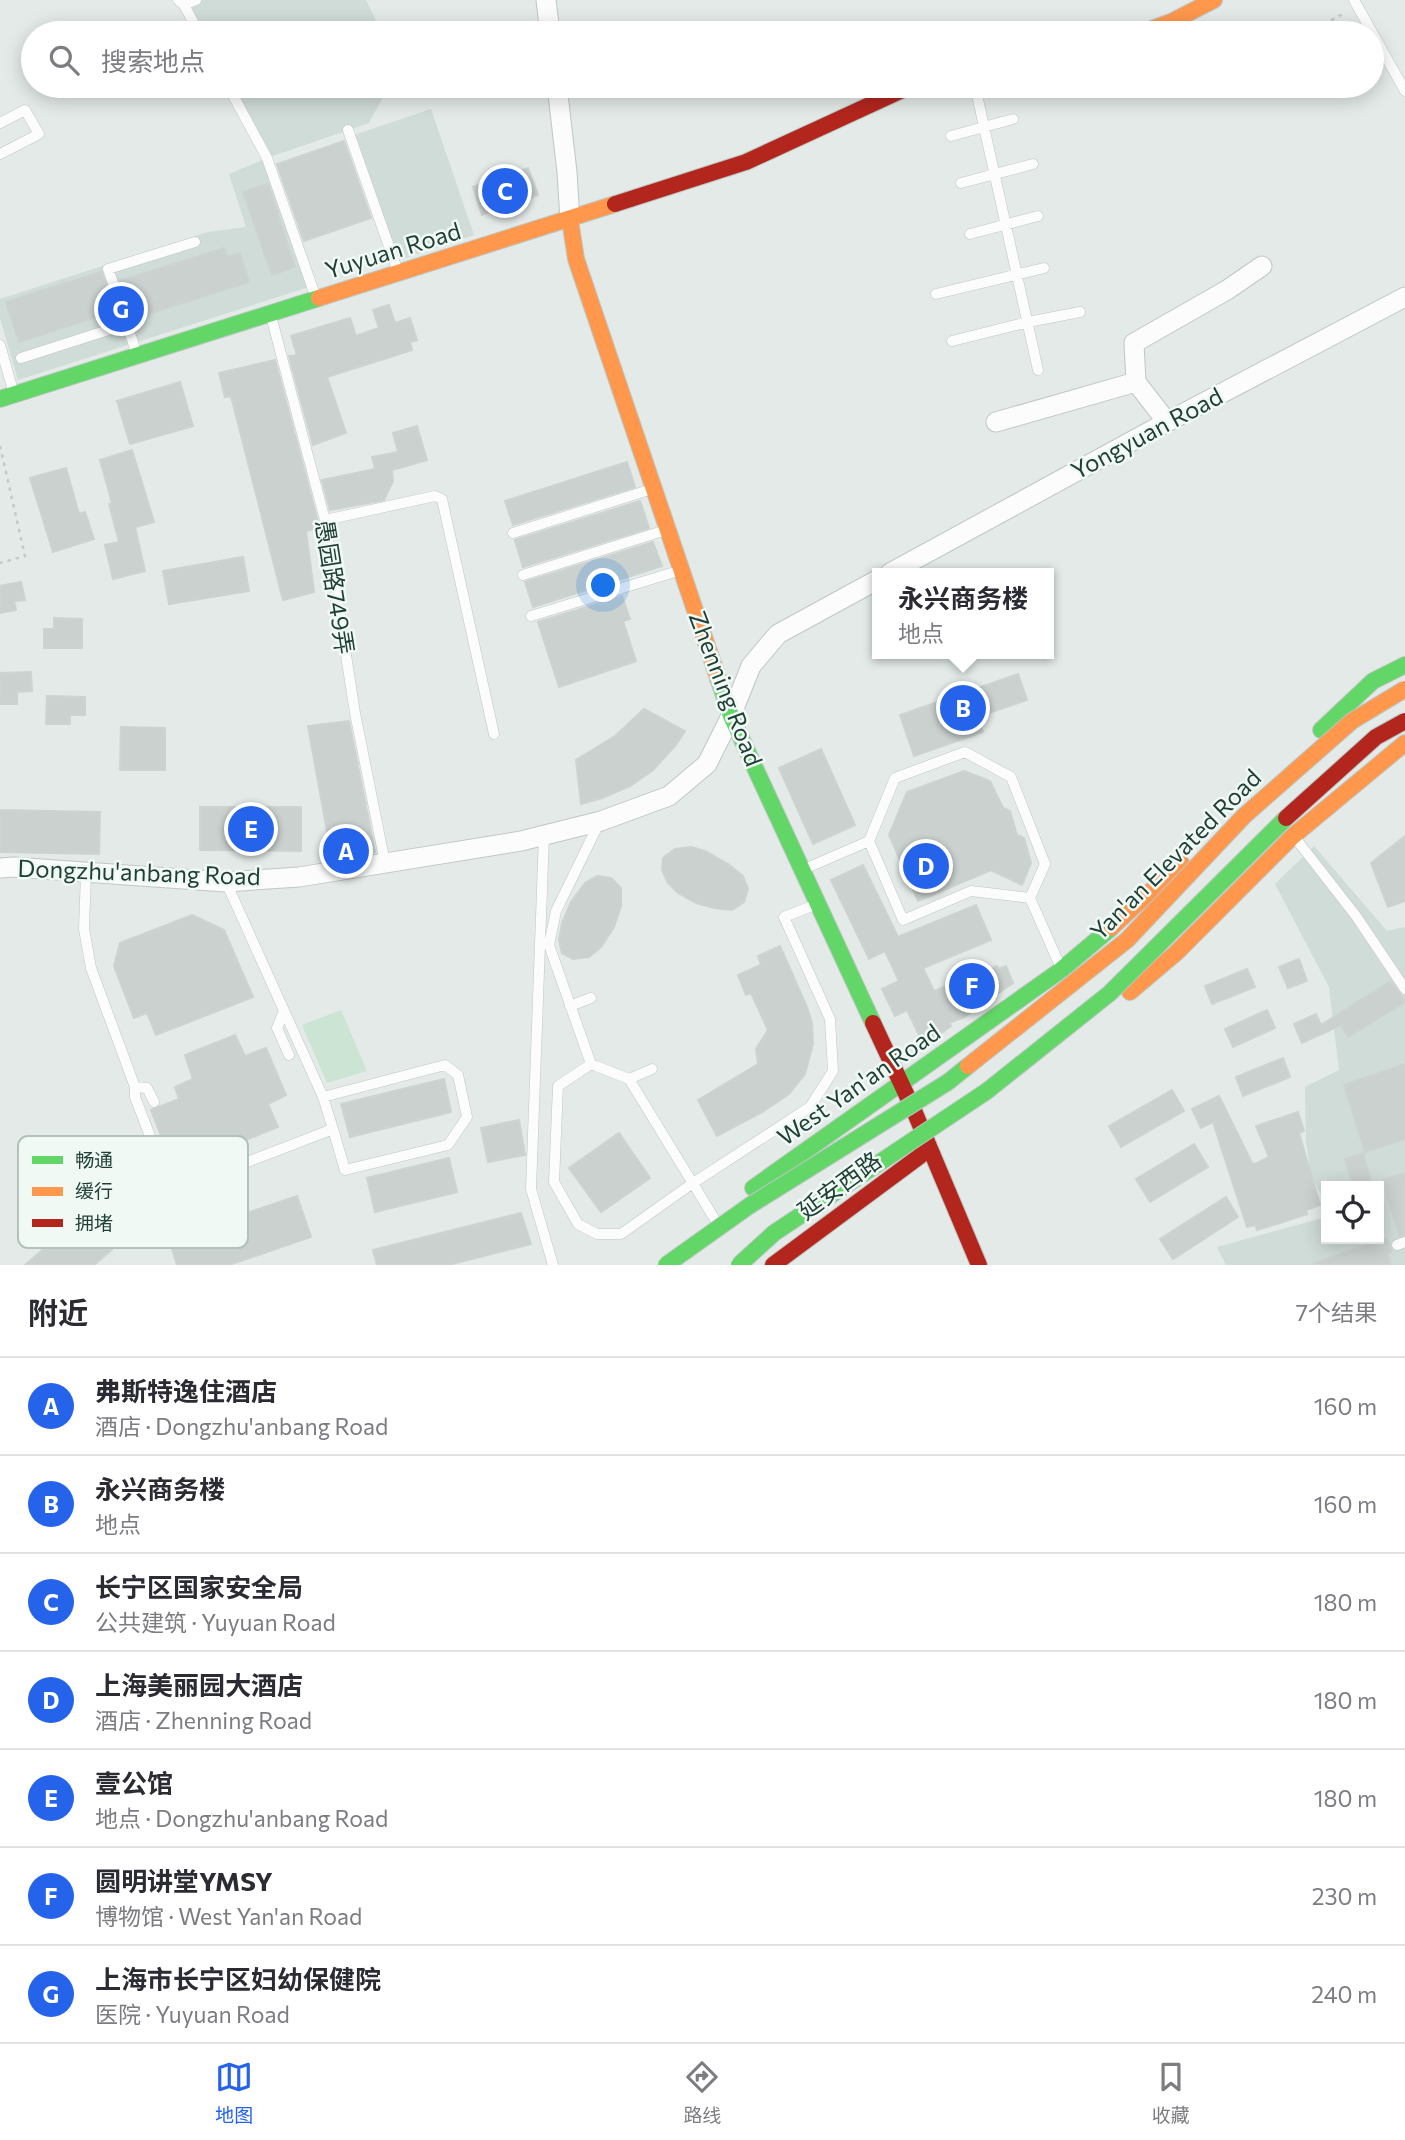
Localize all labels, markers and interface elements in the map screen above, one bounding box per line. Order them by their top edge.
search box [21,21,1384,98]
icon: search [45,41,83,79]
text: 搜索地点 [101,45,205,76]
pin: C [482,165,528,217]
street label: Yuyuan Road [321,215,464,284]
pin: G [98,283,144,335]
street label: Yongyuan Road [1066,381,1227,485]
street label: 愚园路749弄 [311,517,360,656]
your location [586,568,620,602]
popup [872,568,1054,659]
text: 永兴商务楼 [898,582,1028,613]
street label: Zhenning Road [684,607,769,770]
text: 地点 [898,619,944,647]
pin: B [940,682,986,734]
street label: Yan'an Elevated Road [1084,763,1266,945]
pin: E [228,803,274,855]
pin: A [323,825,369,877]
pin: D [903,840,949,892]
street label: Dongzhu'anbang Road [17,853,261,890]
pin: F [949,960,995,1012]
street label: West Yan'an Road [771,1017,945,1151]
legend [18,1136,248,1248]
street label: 延安西路 [792,1145,886,1225]
text: 畅通 [75,1148,113,1171]
text: 缓行 [75,1179,113,1202]
map controls [1321,1181,1384,1244]
button: locate [1321,1181,1384,1244]
text: 拥堵 [75,1211,113,1234]
text: 附近 [28,1293,88,1330]
text: 7个结果 [1296,1298,1377,1326]
text: 弗斯特逸住酒店 [95,1375,277,1406]
text: A [43,1392,59,1420]
text: 160 m [1314,1392,1377,1420]
text: 酒店 · Dongzhu'anbang Road [95,1412,388,1440]
text: 永兴商务楼 [95,1473,225,1504]
text: B [43,1490,59,1518]
text: 160 m [1314,1490,1377,1518]
text: 地点 [95,1510,141,1538]
text: 长宁区国家安全局 [95,1571,303,1602]
text: C [43,1588,59,1616]
text: 180 m [1314,1588,1377,1616]
text: 公共建筑 · Yuyuan Road [95,1608,336,1636]
text: 上海美丽园大酒店 [95,1669,303,1700]
text: D [43,1686,59,1714]
text: 180 m [1314,1686,1377,1714]
text: 酒店 · Zhenning Road [95,1706,312,1734]
text: 壹公馆 [95,1767,173,1798]
text: E [44,1784,58,1812]
text: 180 m [1314,1784,1377,1812]
text: 地点 · Dongzhu'anbang Road [95,1804,388,1832]
text: 圆明讲堂YMSY [95,1865,273,1896]
text: F [44,1882,58,1910]
text: 230 m [1312,1882,1377,1910]
text: 博物馆 · West Yan'an Road [95,1902,362,1930]
text: 上海市长宁区妇幼保健院 [95,1963,381,1994]
text: G [43,1980,59,2008]
text: 240 m [1311,1980,1377,2008]
text: 医院 · Yuyuan Road [95,2000,290,2028]
tab: 地图 [215,2058,253,2127]
tab: 路线 [683,2058,722,2127]
tab: 收藏 [1152,2058,1190,2127]

